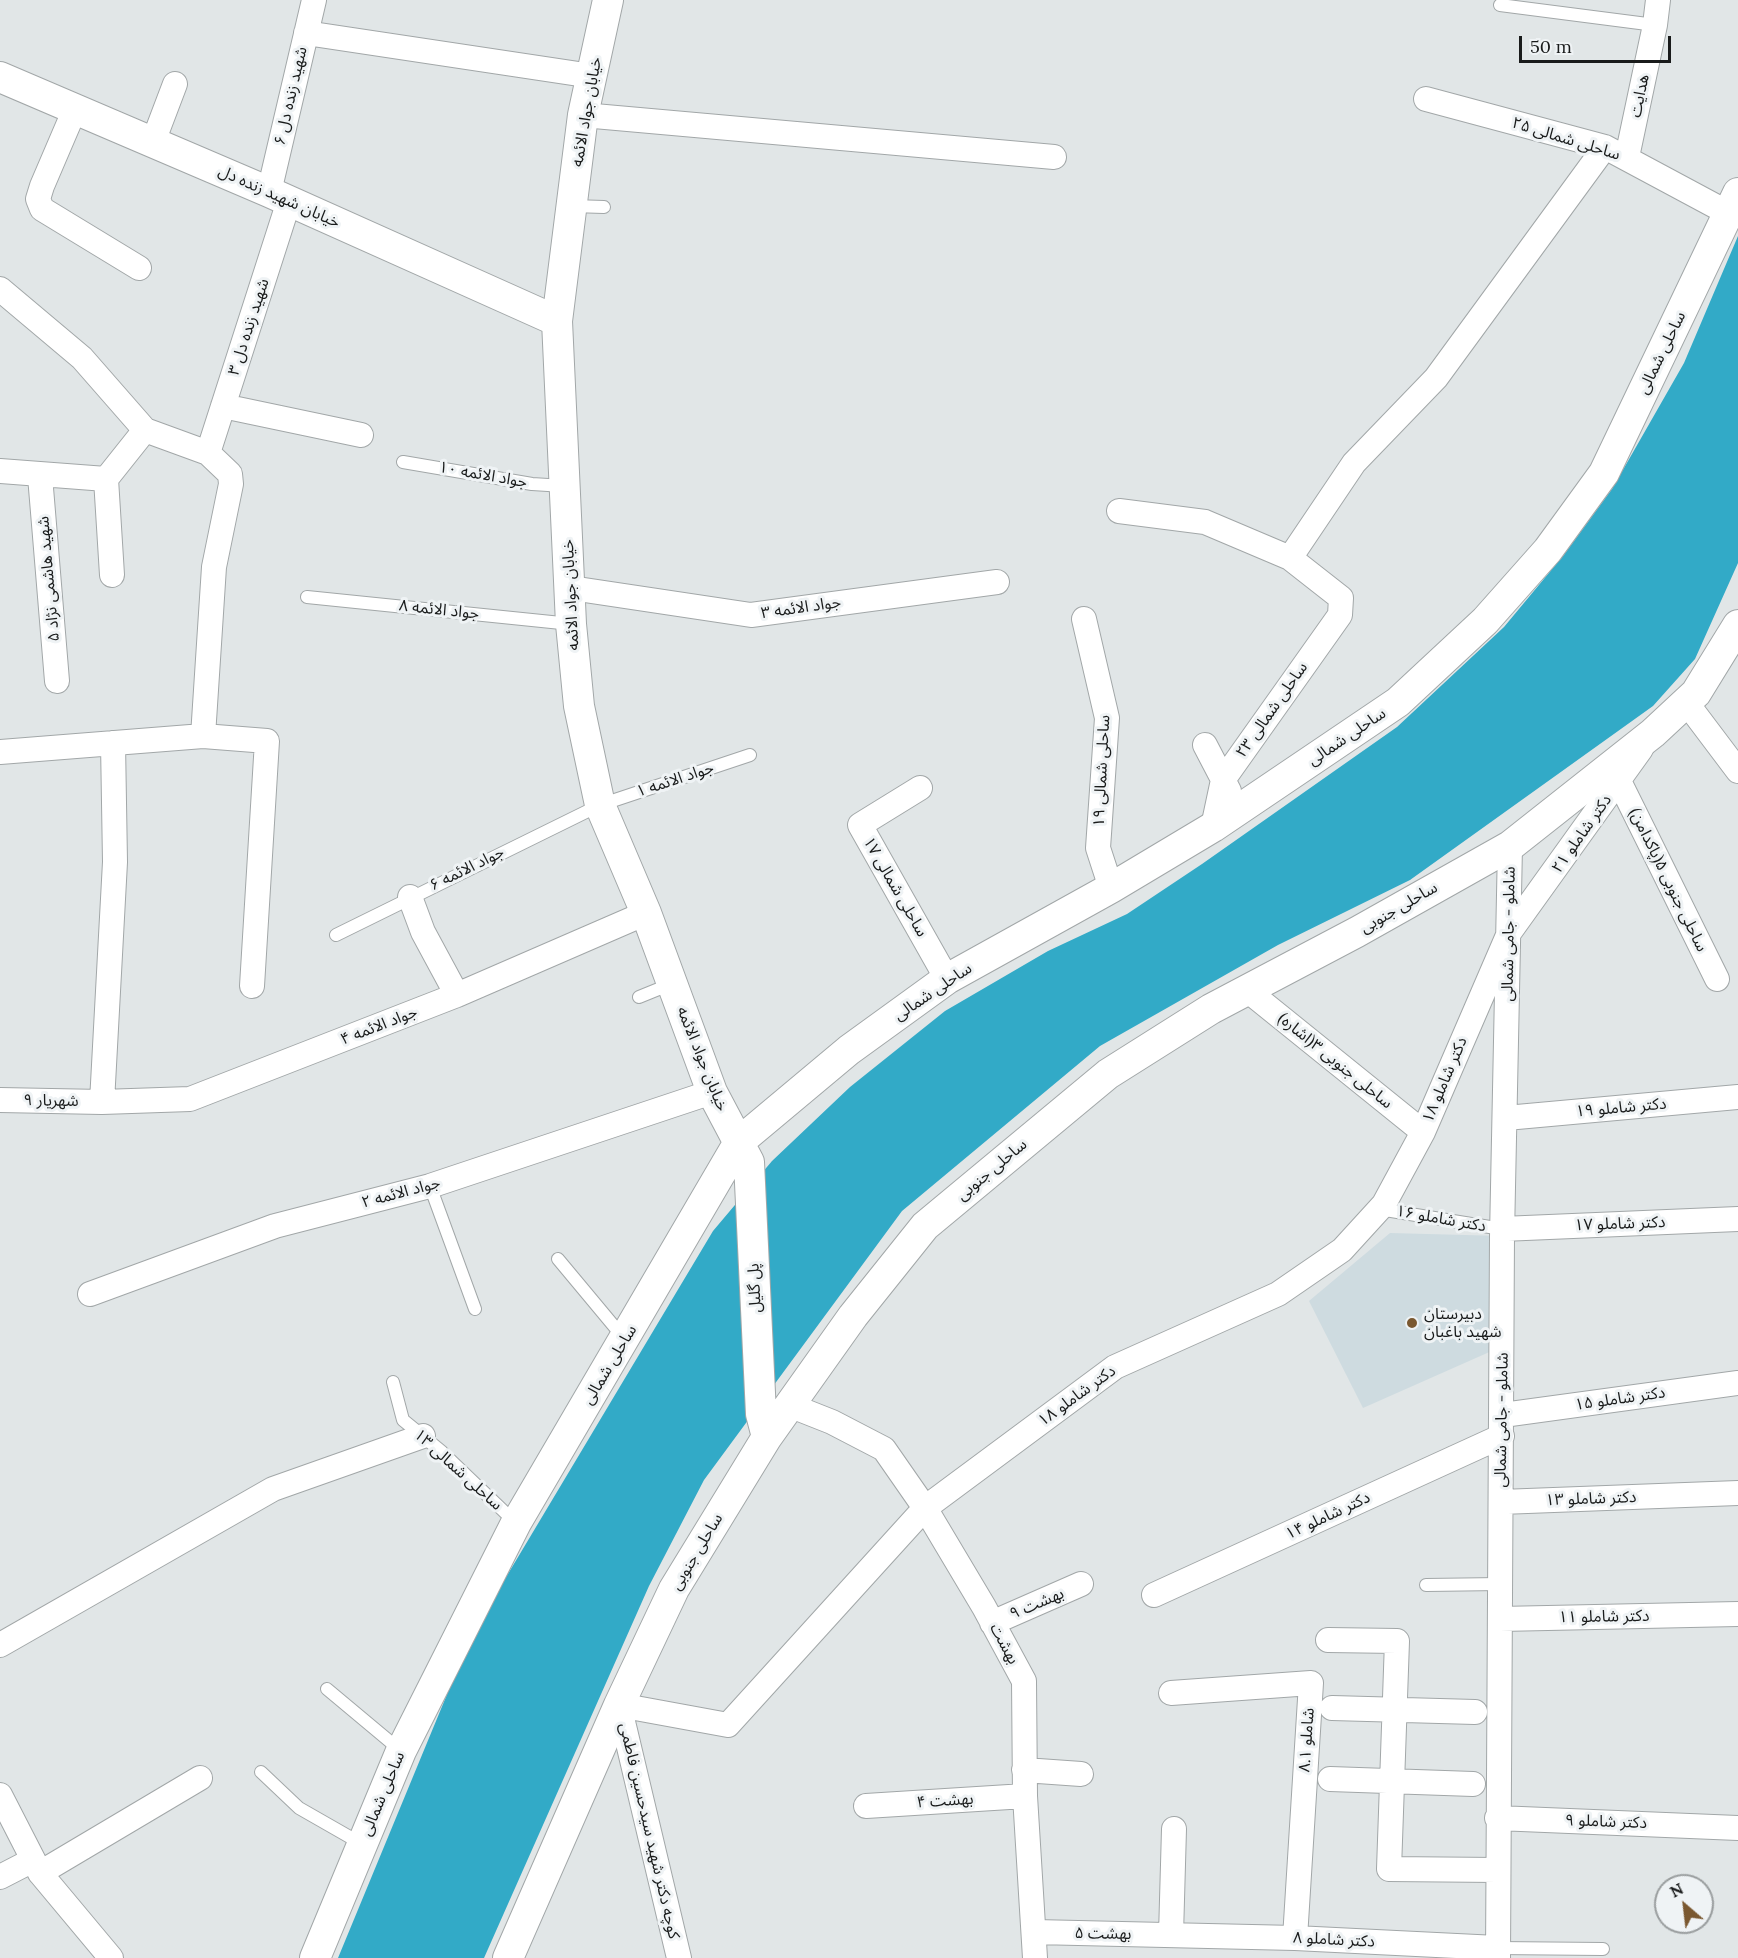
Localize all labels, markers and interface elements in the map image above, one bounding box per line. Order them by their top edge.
scale bar [1522,24,1674,62]
text: 50 m [1530,35,1572,58]
street label: شهید زنده دل ۶ [270,45,312,147]
street label: خیابان جواد الائمه [568,56,606,168]
street label: هدایت [1626,73,1654,119]
street label: ساحلی شمالی ۲۵ [1509,113,1623,165]
street label: خیابان شهید زنده دل [215,162,343,232]
street label: شهید زنده دل ۳ [224,276,274,378]
street label: ساحلی شمالی [1634,308,1690,398]
street label: جواد الائمه ۱۰ [437,458,529,492]
street label: شهید هاشمی نژاد ۵ [34,515,64,643]
street label: خیابان جواد الائمه [559,539,583,651]
street label: جواد الائمه ۳ [760,593,842,623]
street label: جواد الائمه ۸ [398,596,480,624]
street label: ساحلی شمالی ۲۳ [1232,658,1312,762]
street label: ساحلی شمالی [1304,704,1390,770]
street label: ساحلی شمالی ۱۹ [1089,714,1115,828]
street label: جواد الائمه ۱ [634,758,716,802]
street label: دکتر شاملو ۲۱ [1548,791,1616,877]
street label: ساحلی جنوبی ۵(پاکدامن) [1625,805,1711,955]
street label: ساحلی شمالی ۱۷ [859,834,931,940]
street label: جواد الائمه ۶ [427,843,507,895]
street label: شاملو - جامی شمالی [1498,866,1520,1002]
street label: ساحلی جنوبی [1357,878,1441,938]
street label: ساحلی شمالی [890,959,976,1025]
street label: جواد الائمه ۴ [338,1003,420,1049]
street label: خیابان جواد الائمه [672,1004,732,1114]
street label: ساحلی جنوبی ۳(اشاره) [1274,1009,1396,1113]
street label: دکتر شاملو ۱۸ [1418,1034,1472,1126]
street label: شهریار ۹ [23,1091,79,1111]
street label: دکتر شاملو ۱۹ [1575,1094,1667,1122]
street label: ساحلی جنوبی [953,1135,1031,1205]
street label: جواد الائمه ۲ [360,1173,442,1213]
street label: دکتر شاملو ۱۶ [1394,1202,1488,1236]
street label: دکتر شاملو ۱۷ [1574,1213,1666,1235]
street label: پل گلیل [744,1263,766,1313]
place label: دبیرستان شهید باغبان [1424,1304,1501,1342]
marker: دبیرستان شهید باغبان [1405,1316,1419,1330]
street label: ساحلی شمالی [579,1322,641,1408]
street label: شاملو - جامی شمالی [1491,1352,1513,1488]
street label: دکتر شاملو ۱۸ [1034,1361,1120,1431]
street label: دکتر شاملو ۱۵ [1574,1383,1666,1415]
street label: ساحلی شمالی ۱۳ [410,1425,506,1515]
street label: دکتر شاملو ۱۴ [1283,1488,1373,1544]
street label: دکتر شاملو ۱۳ [1545,1488,1637,1510]
street label: ساحلی جنوبی [667,1510,727,1594]
street label: بهشت ۹ [1007,1584,1067,1624]
street label: دکتر شاملو ۱۱ [1558,1607,1650,1627]
street label: بهشت [985,1620,1023,1668]
street label: شاملو ۸.۱ [1295,1707,1319,1773]
street label: کوچه دکتر شهید سیدحسین فاطمی [615,1721,683,1941]
street label: ساحلی شمالی [357,1749,409,1839]
street label: بهشت ۴ [916,1789,974,1813]
street label: دکتر شاملو ۹ [1565,1811,1647,1833]
north arrow [1654,1874,1714,1934]
text: N [1666,1878,1687,1902]
street label: بهشت ۵ [1074,1924,1132,1944]
street label: دکتر شاملو ۸ [1293,1928,1375,1952]

